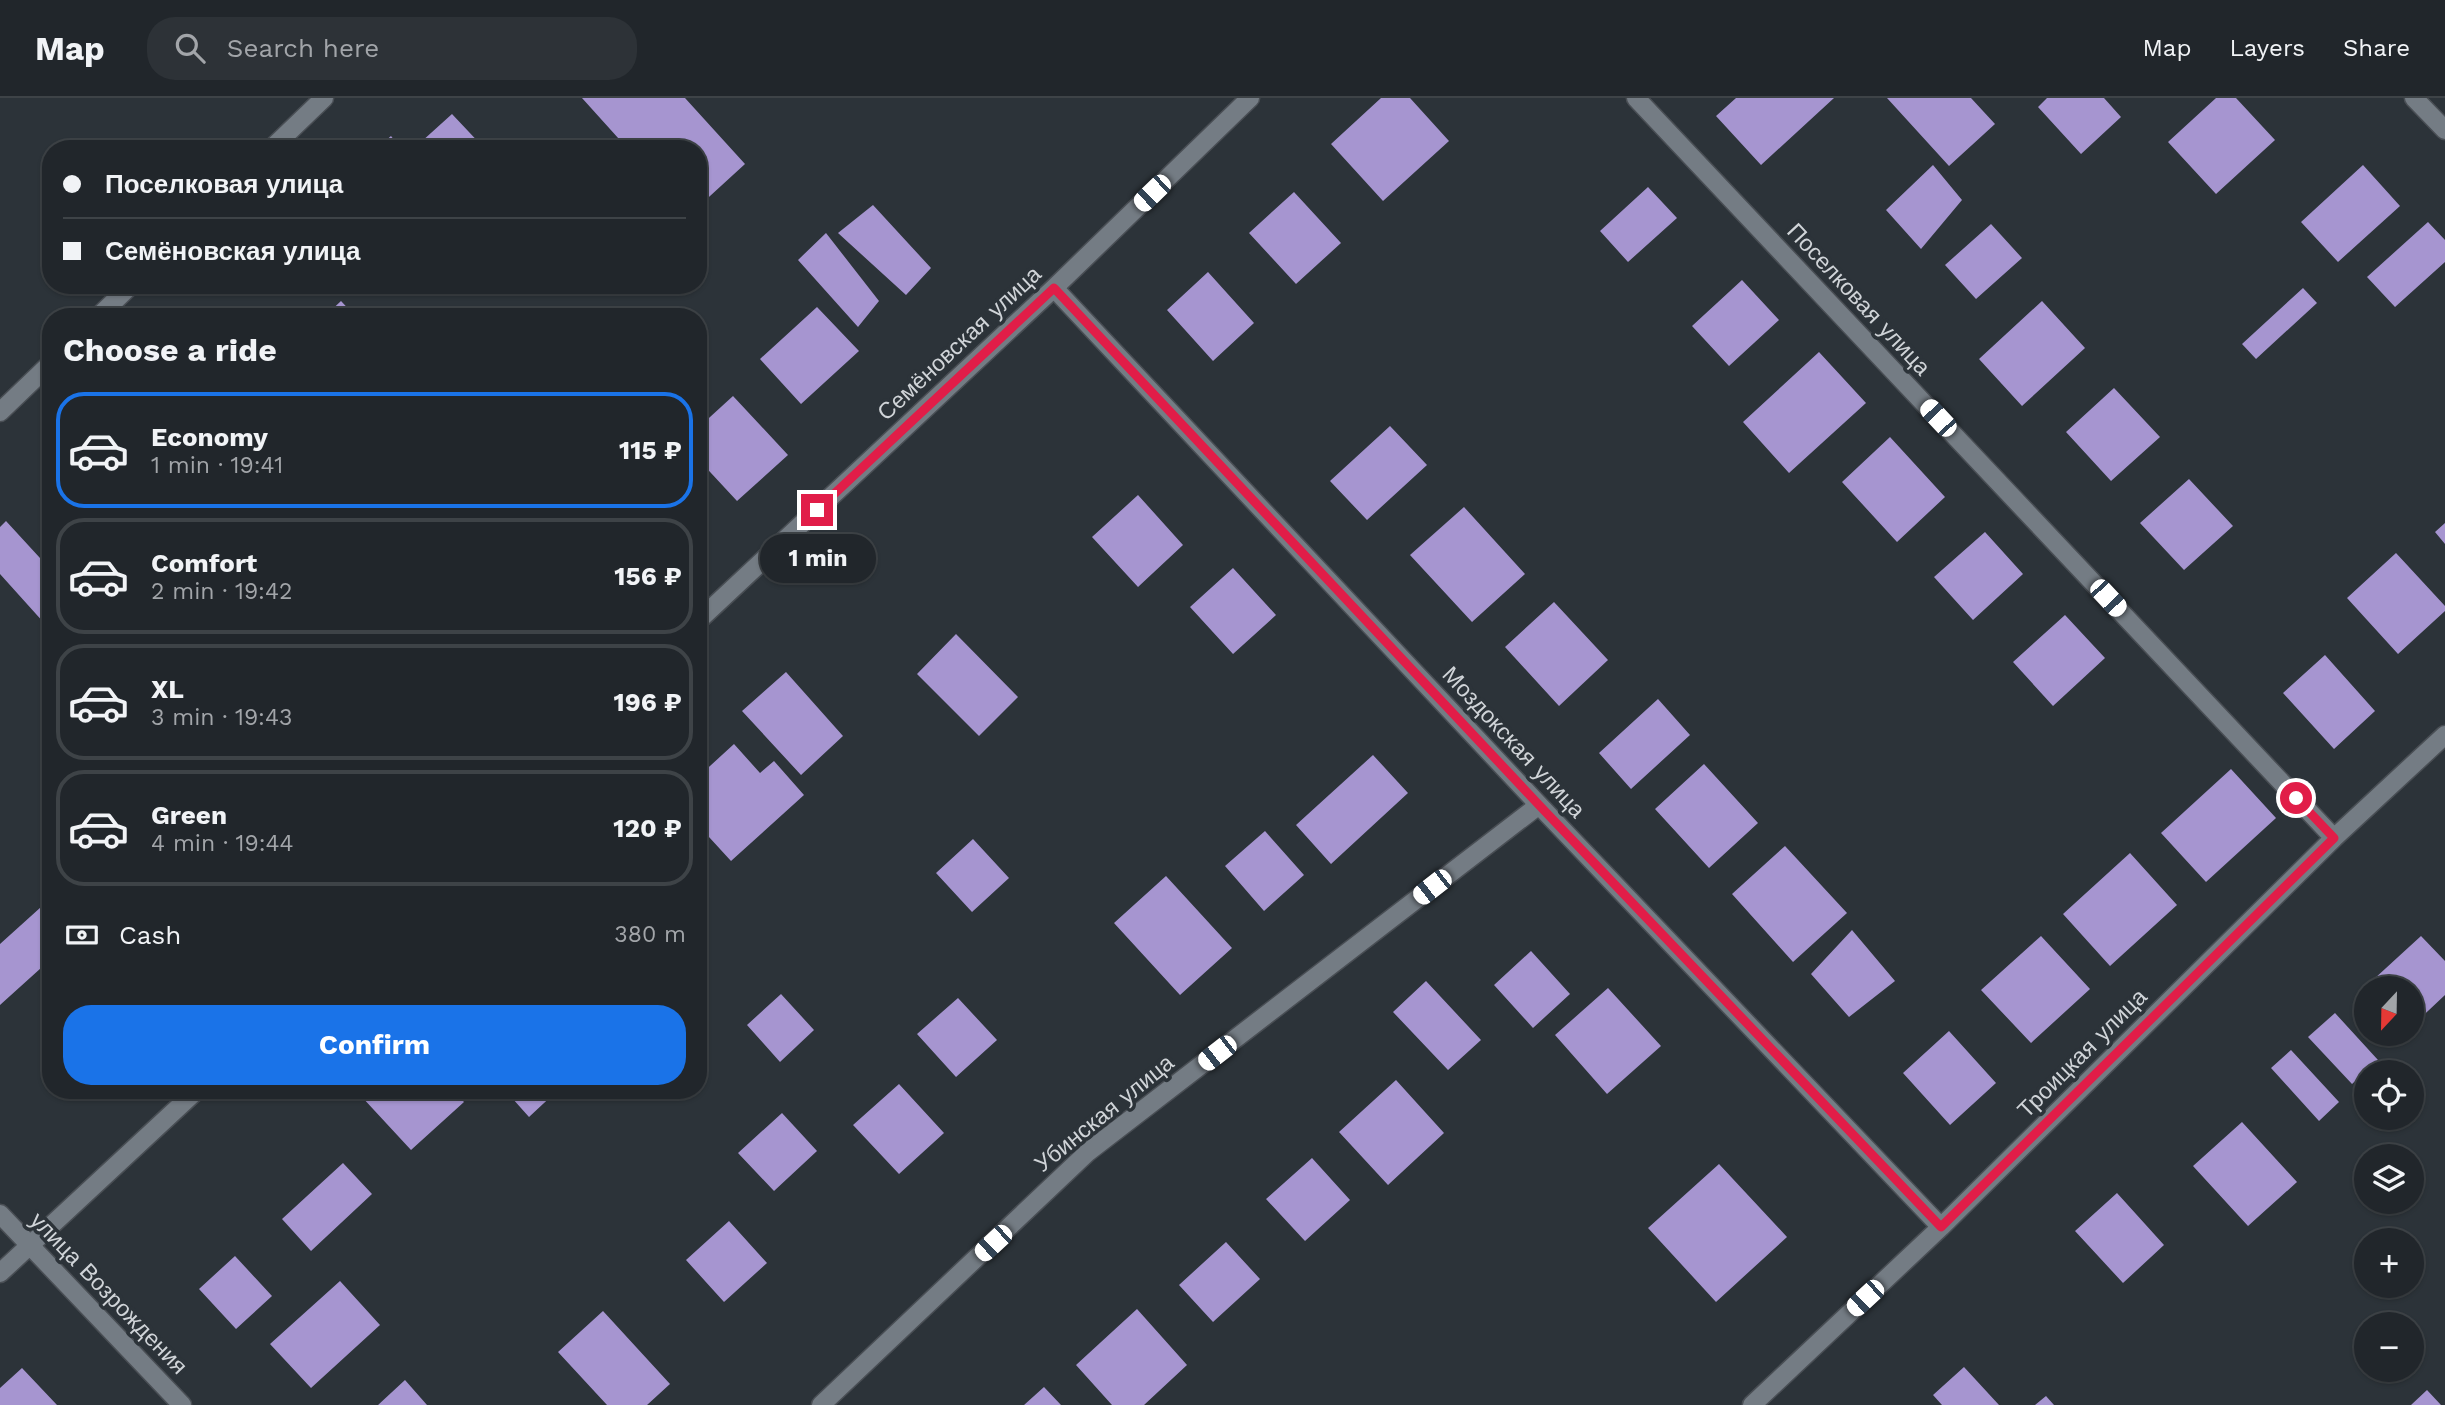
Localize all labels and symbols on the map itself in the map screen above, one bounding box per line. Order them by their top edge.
car [1130,171,1175,215]
street label: Поселковая улица [1781,218,1936,381]
street label: Семёновская улица [872,260,1047,426]
car [1916,395,1961,441]
route end [801,494,833,526]
callout: 1 min [759,534,875,584]
car [2086,575,2131,621]
street label: Моздокская улица [1437,661,1591,824]
route start [2280,782,2312,814]
car [1409,866,1456,908]
north arrow [2354,976,2424,1046]
street label: Троицкая улица [2012,983,2153,1123]
car [1194,1032,1241,1074]
street label: Убинская улица [1029,1049,1179,1178]
street label: улица Возрождения [24,1207,193,1380]
car [971,1221,1016,1265]
car [1843,1276,1888,1320]

